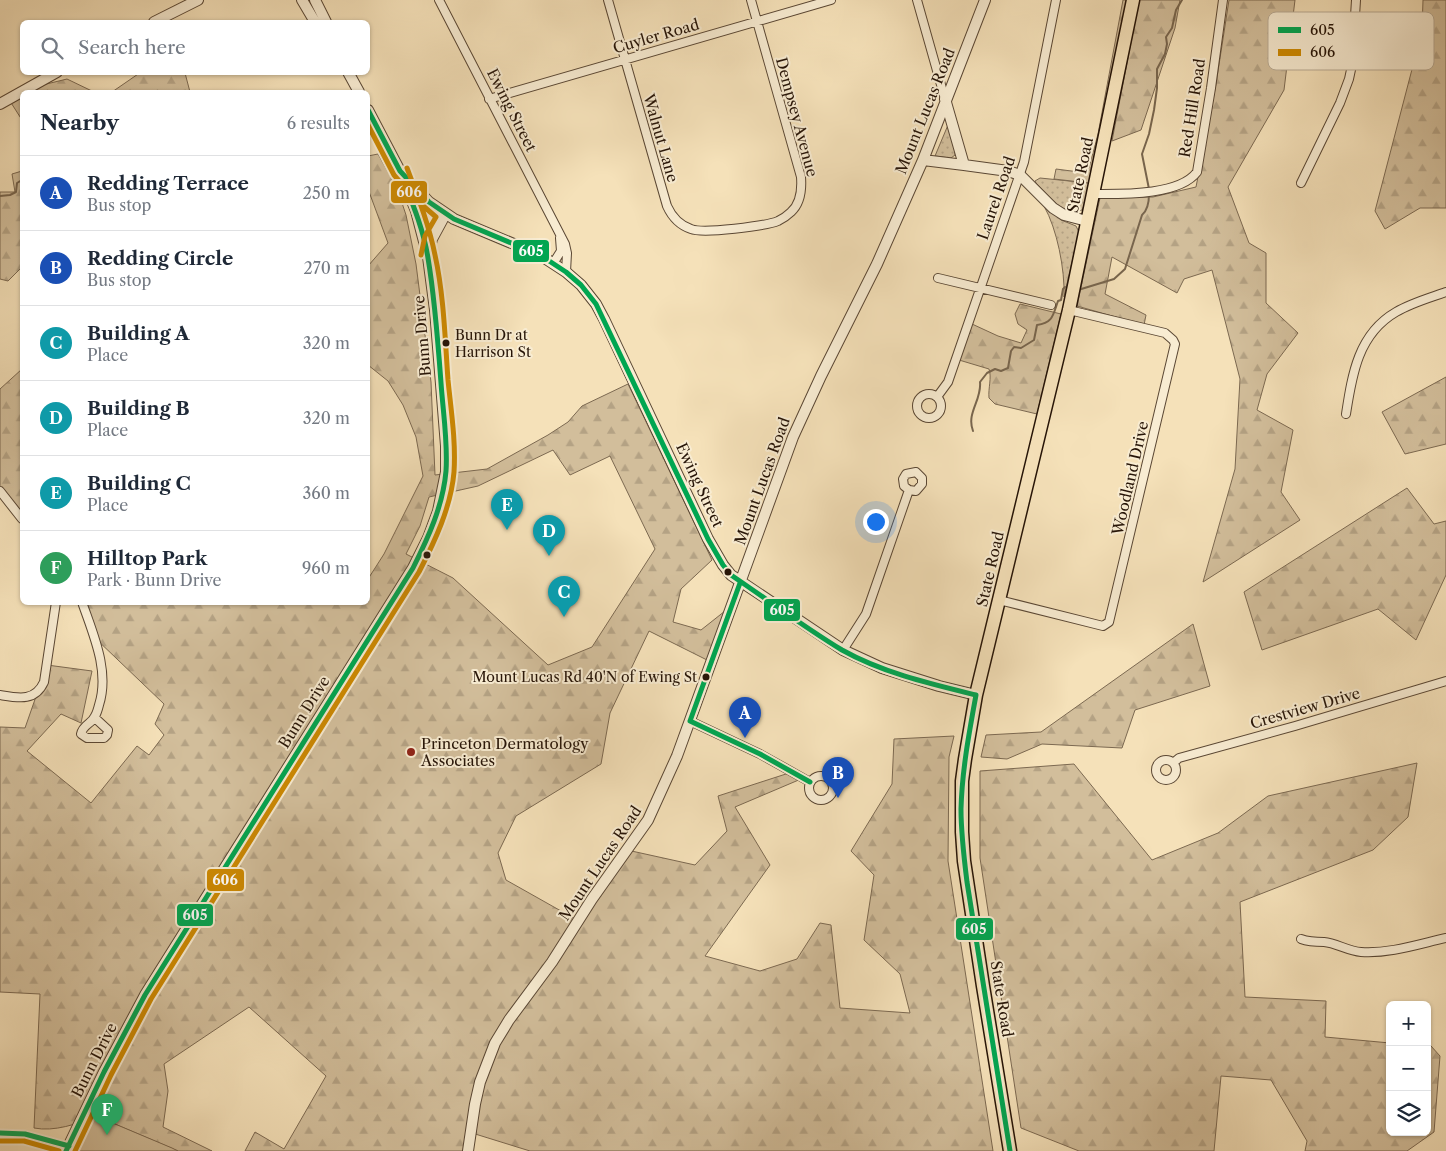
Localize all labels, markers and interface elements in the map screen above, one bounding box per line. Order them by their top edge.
legend [1268,12,1434,70]
street label: Cuyler Road [611,15,701,57]
search box [20,20,370,75]
text: 605 [1310,21,1335,39]
icon: search [38,34,66,62]
text: Search here [78,36,186,59]
text: 606 [1310,43,1335,61]
street label: Mount Lucas Road [891,45,959,177]
street label: Dempsey Avenue [772,55,822,179]
street label: Red Hill Road [1175,57,1209,159]
street label: Ewing Street [483,65,541,155]
street label: Walnut Lane [639,91,683,184]
text: Nearby [40,110,119,135]
text: 6 results [287,113,350,133]
street label: State Road [1063,135,1097,215]
street label: Laurel Road [973,154,1019,242]
text: Redding Terrace [87,172,249,195]
line badge: 606 [390,180,428,204]
text: A [50,183,62,203]
text: 250 m [303,183,350,203]
text: 606 [396,183,422,201]
text: Bus stop [87,195,151,215]
line badge: 605 [512,239,550,263]
text: 605 [518,242,544,260]
text: Redding Circle [87,247,233,270]
text: B [50,258,62,278]
text: 270 m [304,258,350,278]
text: Bus stop [87,270,151,290]
street label: Bunn Drive [409,295,435,377]
text: Building A [87,322,189,345]
place label: Bunn Dr at Harrison St [455,326,531,361]
text: C [50,333,62,353]
text: 320 m [303,333,350,353]
marker: Bunn Dr at Harrison St [441,338,451,348]
text: Place [87,345,128,365]
text: Building B [87,397,190,420]
text: D [49,408,63,428]
text: 320 m [303,408,350,428]
street label: Mount Lucas Road [730,415,794,547]
street label: Woodland Drive [1107,419,1152,538]
text: Place [87,420,128,440]
street label: Ewing Street [672,440,728,531]
text: Building C [87,472,191,495]
text: E [50,483,62,503]
text: 360 m [303,483,350,503]
pin: E [491,489,523,530]
text: Place [87,495,128,515]
your location [863,509,889,535]
pin: D [533,515,565,556]
street label: State Road [972,529,1008,609]
text: Hilltop Park [87,547,207,570]
unlabelled marker [422,550,432,560]
text: F [51,558,61,578]
text: 960 m [302,558,350,578]
unlabelled marker [723,567,733,577]
text: Park · Bunn Drive [87,570,221,590]
pin: C [548,576,580,617]
line badge: 605 [763,598,801,622]
text: 605 [769,601,795,619]
place label: Mount Lucas Rd 40'N of Ewing St [473,668,697,686]
street label: Bunn Drive [274,672,334,752]
marker: Mount Lucas Rd 40'N of Ewing St [701,672,711,682]
street label: Crestview Drive [1248,683,1362,733]
pin: A [729,697,761,738]
place label: Princeton Dermatology Associates [420,734,589,770]
marker: Princeton Dermatology Associates [405,746,417,758]
pin: B [822,757,854,798]
street label: Mount Lucas Road [555,802,645,924]
line badge: 606 [206,868,245,892]
text: 606 [212,871,238,889]
line badge: 605 [176,903,214,927]
text: 605 [182,906,208,924]
line badge: 605 [955,917,994,941]
text: 605 [961,920,987,938]
street label: State Road [987,959,1017,1039]
map controls [1386,1001,1431,1136]
button: + [1386,1001,1431,1046]
street label: Bunn Drive [67,1019,121,1101]
button: − [1386,1046,1431,1091]
button: layers [1386,1091,1431,1136]
pin: F [91,1094,123,1135]

